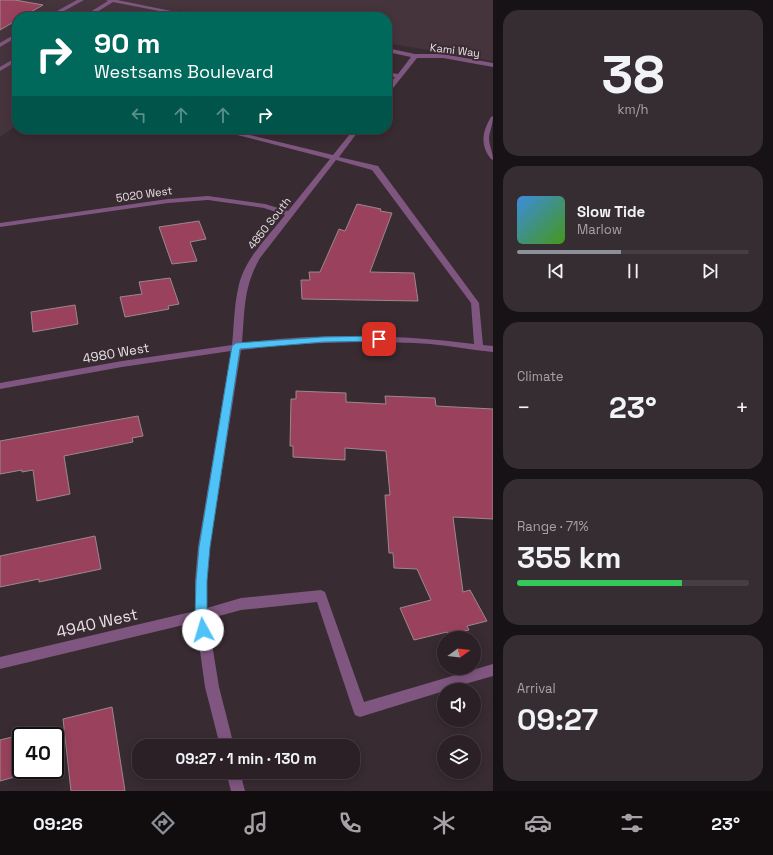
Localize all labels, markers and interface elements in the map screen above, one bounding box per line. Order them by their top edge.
text: 90 m [94,25,160,61]
icon: right [28,28,80,80]
street label: Kami Way [429,40,481,60]
text: 38 [602,42,664,108]
text: Westsams Boulevard [94,60,274,83]
text: km/h [618,101,648,118]
icon: left [128,104,150,126]
icon: ahead [170,104,192,126]
icon: ahead [212,104,234,126]
icon: right [254,104,276,126]
street label: 5020 West [115,183,173,205]
street label: 4850 South [244,194,294,252]
text: Slow Tide [577,202,645,221]
text: Marlow [577,221,622,238]
icon: previous [545,260,567,282]
icon: pause [622,260,644,282]
icon: next [699,260,721,282]
pin [362,322,396,356]
icon: arrive [368,328,390,350]
street label: 4980 West [81,339,151,367]
text: Climate [517,368,563,385]
text: 23° [609,388,657,427]
text: − [517,393,531,421]
text: + [735,393,749,421]
text: Range · 71% [517,518,588,535]
text: 355 km [517,538,621,577]
street label: 4940 West [54,603,140,643]
position arrow [182,609,224,651]
north arrow [437,631,481,675]
map controls [437,631,481,779]
text: Arrival [517,680,556,697]
button: sound [437,683,481,727]
text: 09:27 [517,700,598,739]
speed limit sign: 40 [12,727,64,779]
button: layers [437,735,481,779]
text: 09:27 · 1 min · 130 m [175,749,317,768]
icon: directions [149,809,177,837]
icon: music [242,809,270,837]
icon: phone [336,809,364,837]
icon: climate [430,809,458,837]
icon: car [524,809,552,837]
icon: filters [618,809,646,837]
text: 09:26 [33,812,83,835]
text: 23° [711,812,740,835]

